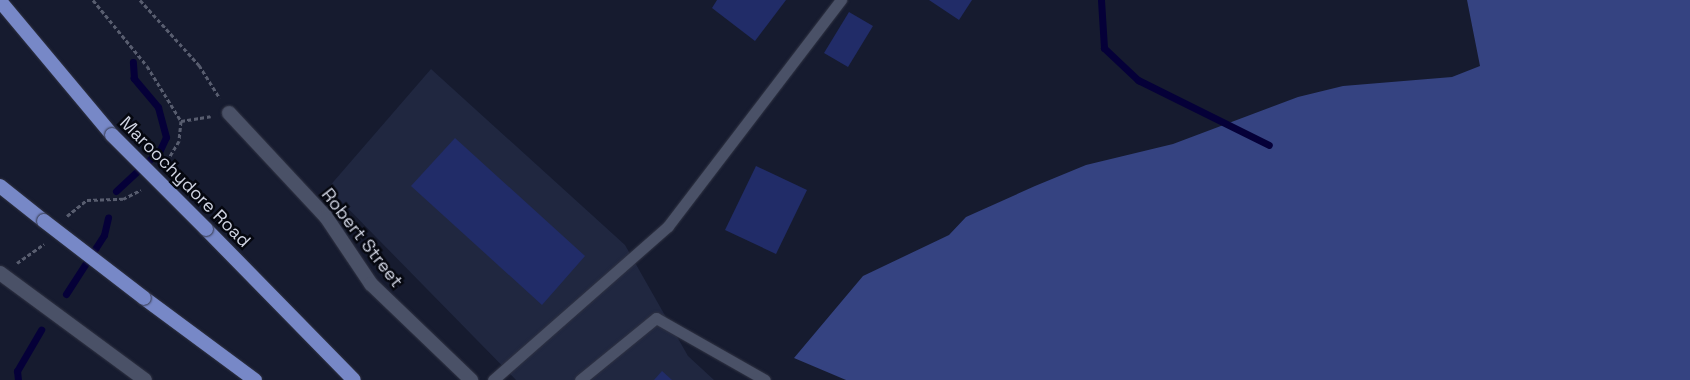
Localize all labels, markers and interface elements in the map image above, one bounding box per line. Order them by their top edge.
street label: Maroochydore Road [115,112,255,252]
street label: Robert Street [317,184,407,292]

